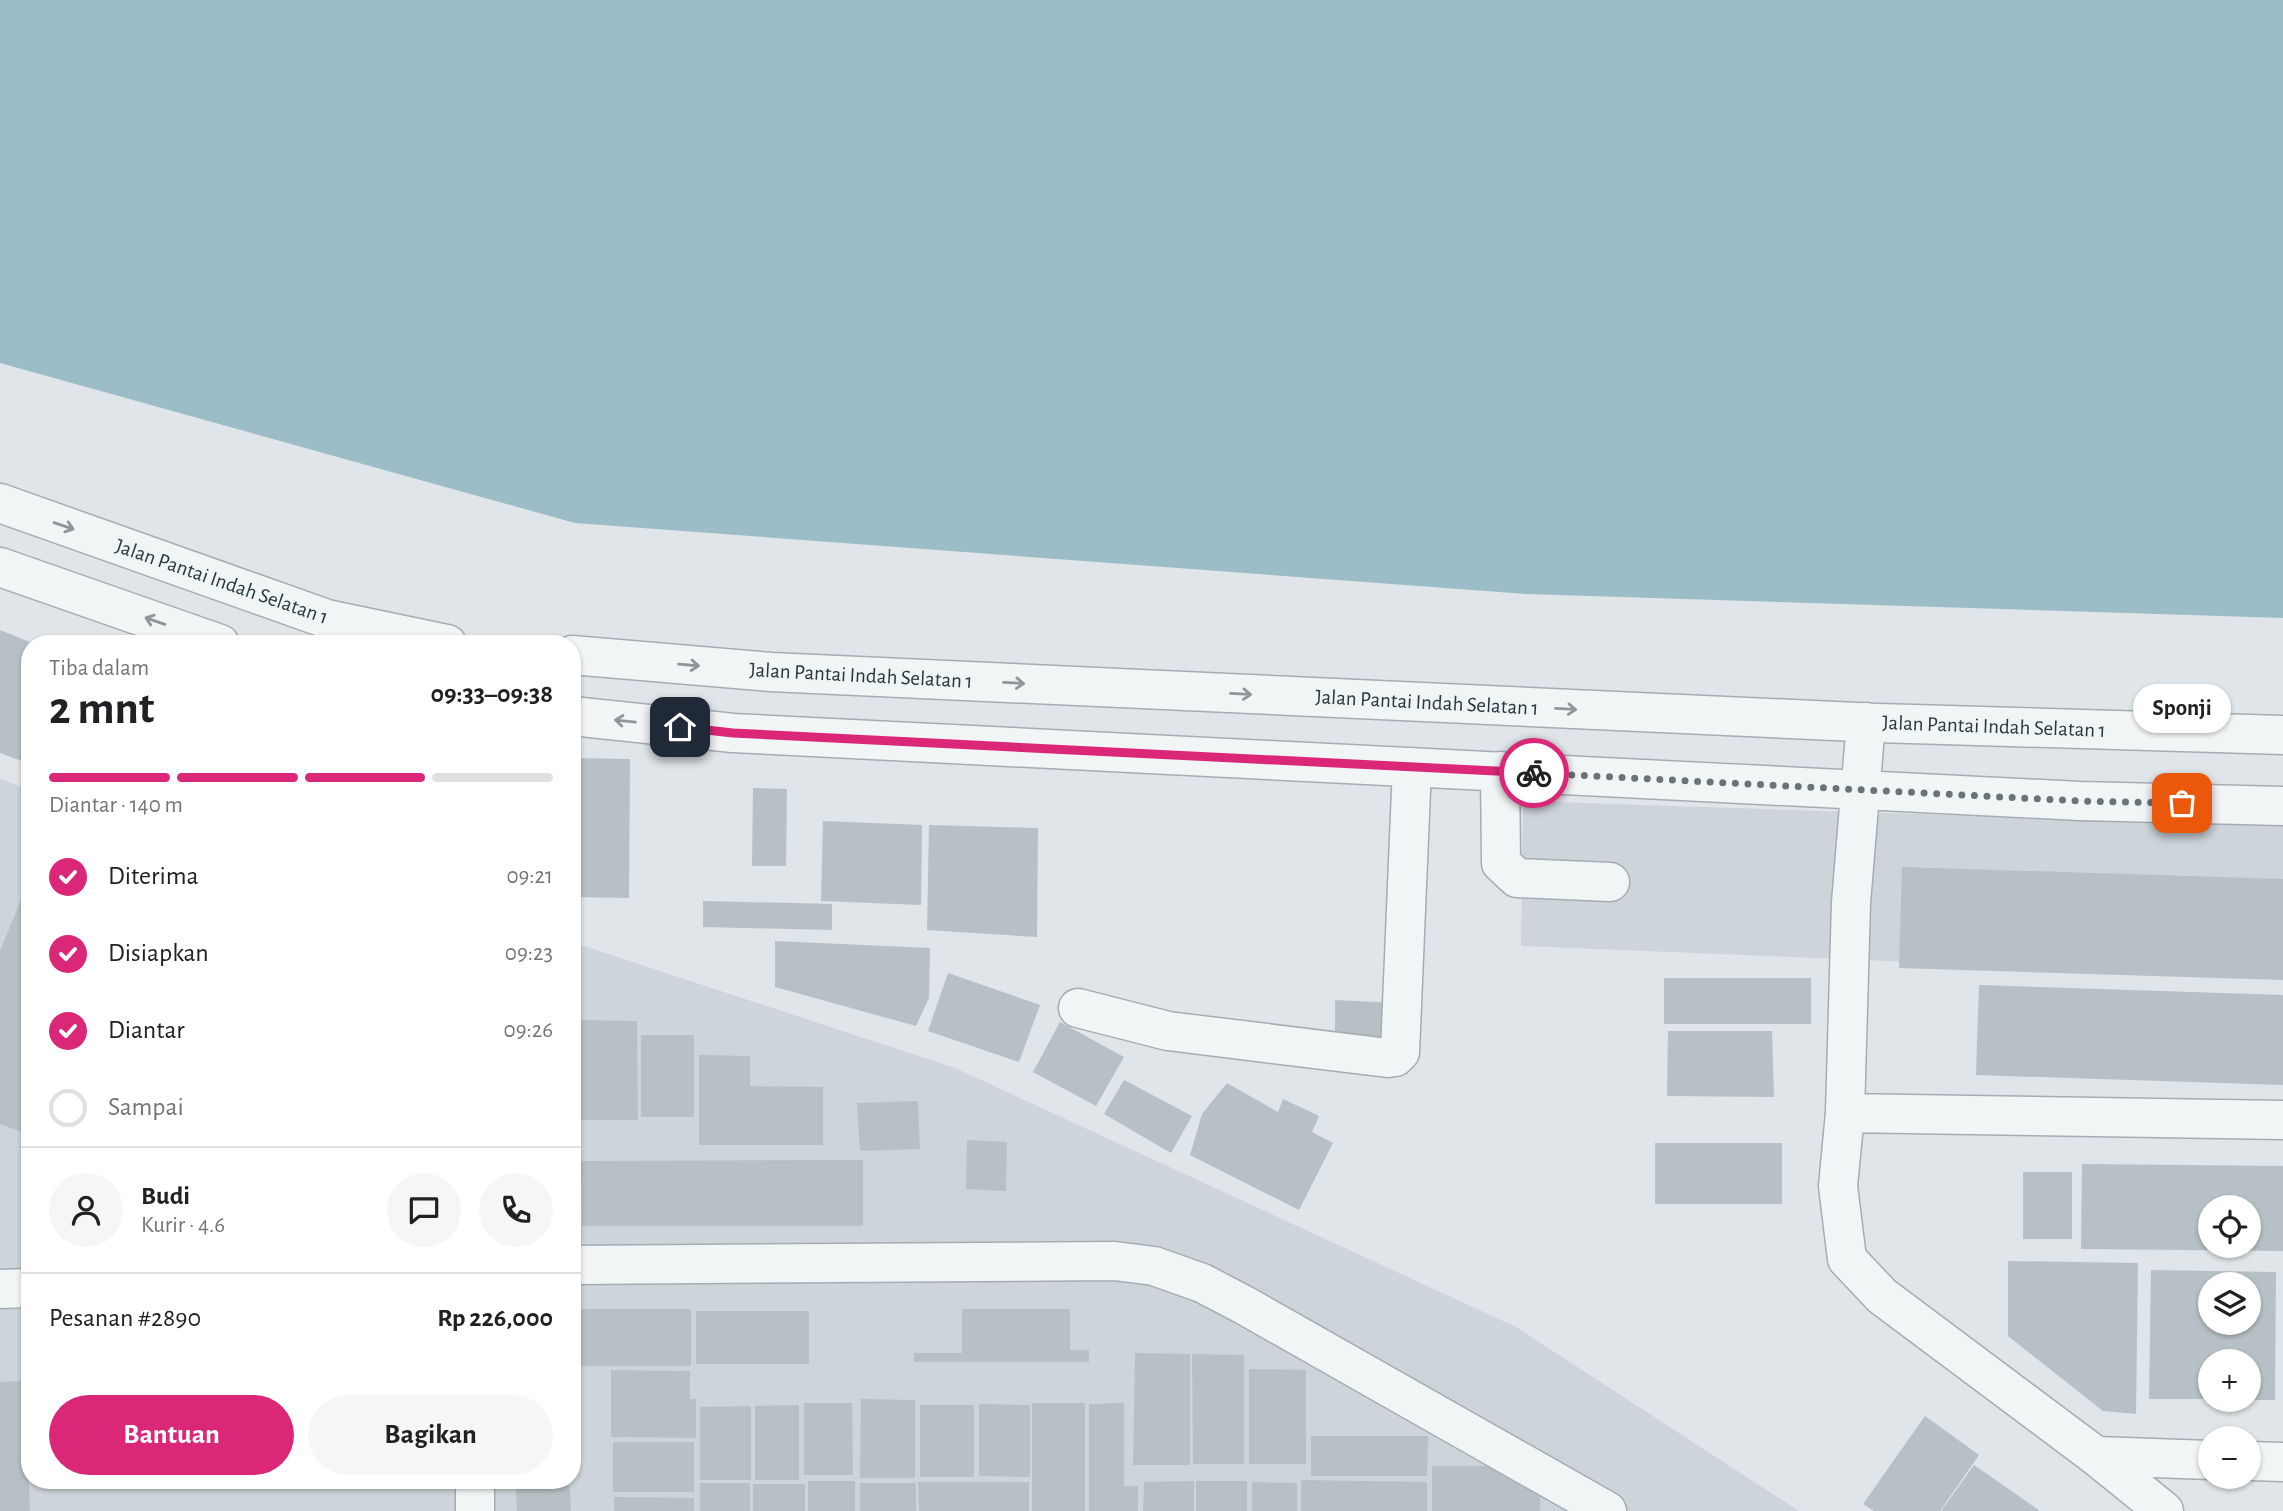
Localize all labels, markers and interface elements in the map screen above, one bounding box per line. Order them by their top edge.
one-way arrow [53,521,75,533]
street label: Jalan Pantai Indah Selatan 1 [113,535,331,628]
one-way arrow [145,614,167,626]
text: Tiba dalam [49,657,149,680]
one-way arrow [677,659,700,672]
street label: Jalan Pantai Indah Selatan 1 [749,659,973,692]
one-way arrow [1002,677,1025,690]
text: 09:33–09:38 [430,681,553,707]
callout: Sponji [2133,684,2231,733]
text: 2 mnt [49,686,154,732]
street label: Jalan Pantai Indah Selatan 1 [1315,686,1539,719]
one-way arrow [1230,687,1253,700]
pin [650,697,710,757]
text: Sponji [2152,697,2212,720]
one-way arrow [1555,702,1578,715]
icon: home [661,708,699,746]
street label: Jalan Pantai Indah Selatan 1 [1882,712,2106,741]
one-way arrow [614,714,636,727]
courier [1499,738,1569,808]
icon: bike [1515,754,1553,792]
pin [2152,773,2212,833]
icon: bag [2163,784,2201,822]
text: Diantar · 140 m [49,794,183,817]
icon: check [49,858,87,896]
text: Diterima [108,863,199,889]
text: 09:21 [506,865,553,888]
icon: check [49,935,87,973]
text: Disiapkan [108,940,209,966]
text: 09:23 [505,942,553,965]
icon: check [49,1012,87,1050]
text: Diantar [108,1017,185,1043]
text: 09:26 [504,1019,553,1042]
text: Sampai [108,1094,184,1120]
button: person [49,1173,123,1247]
button: chat [387,1173,461,1247]
button: phone [479,1173,553,1247]
text: Budi [141,1183,190,1209]
map controls [2198,1195,2261,1489]
button: locate [2198,1195,2261,1258]
text: Kurir · 4.6 [141,1214,225,1237]
button: layers [2198,1272,2261,1335]
text: Pesanan #2890 [49,1305,201,1331]
text: Rp 226,000 [437,1305,553,1331]
button: + [2198,1349,2261,1412]
button: Bantuan [49,1395,294,1475]
button: Bagikan [308,1395,553,1475]
button: − [2198,1426,2261,1489]

